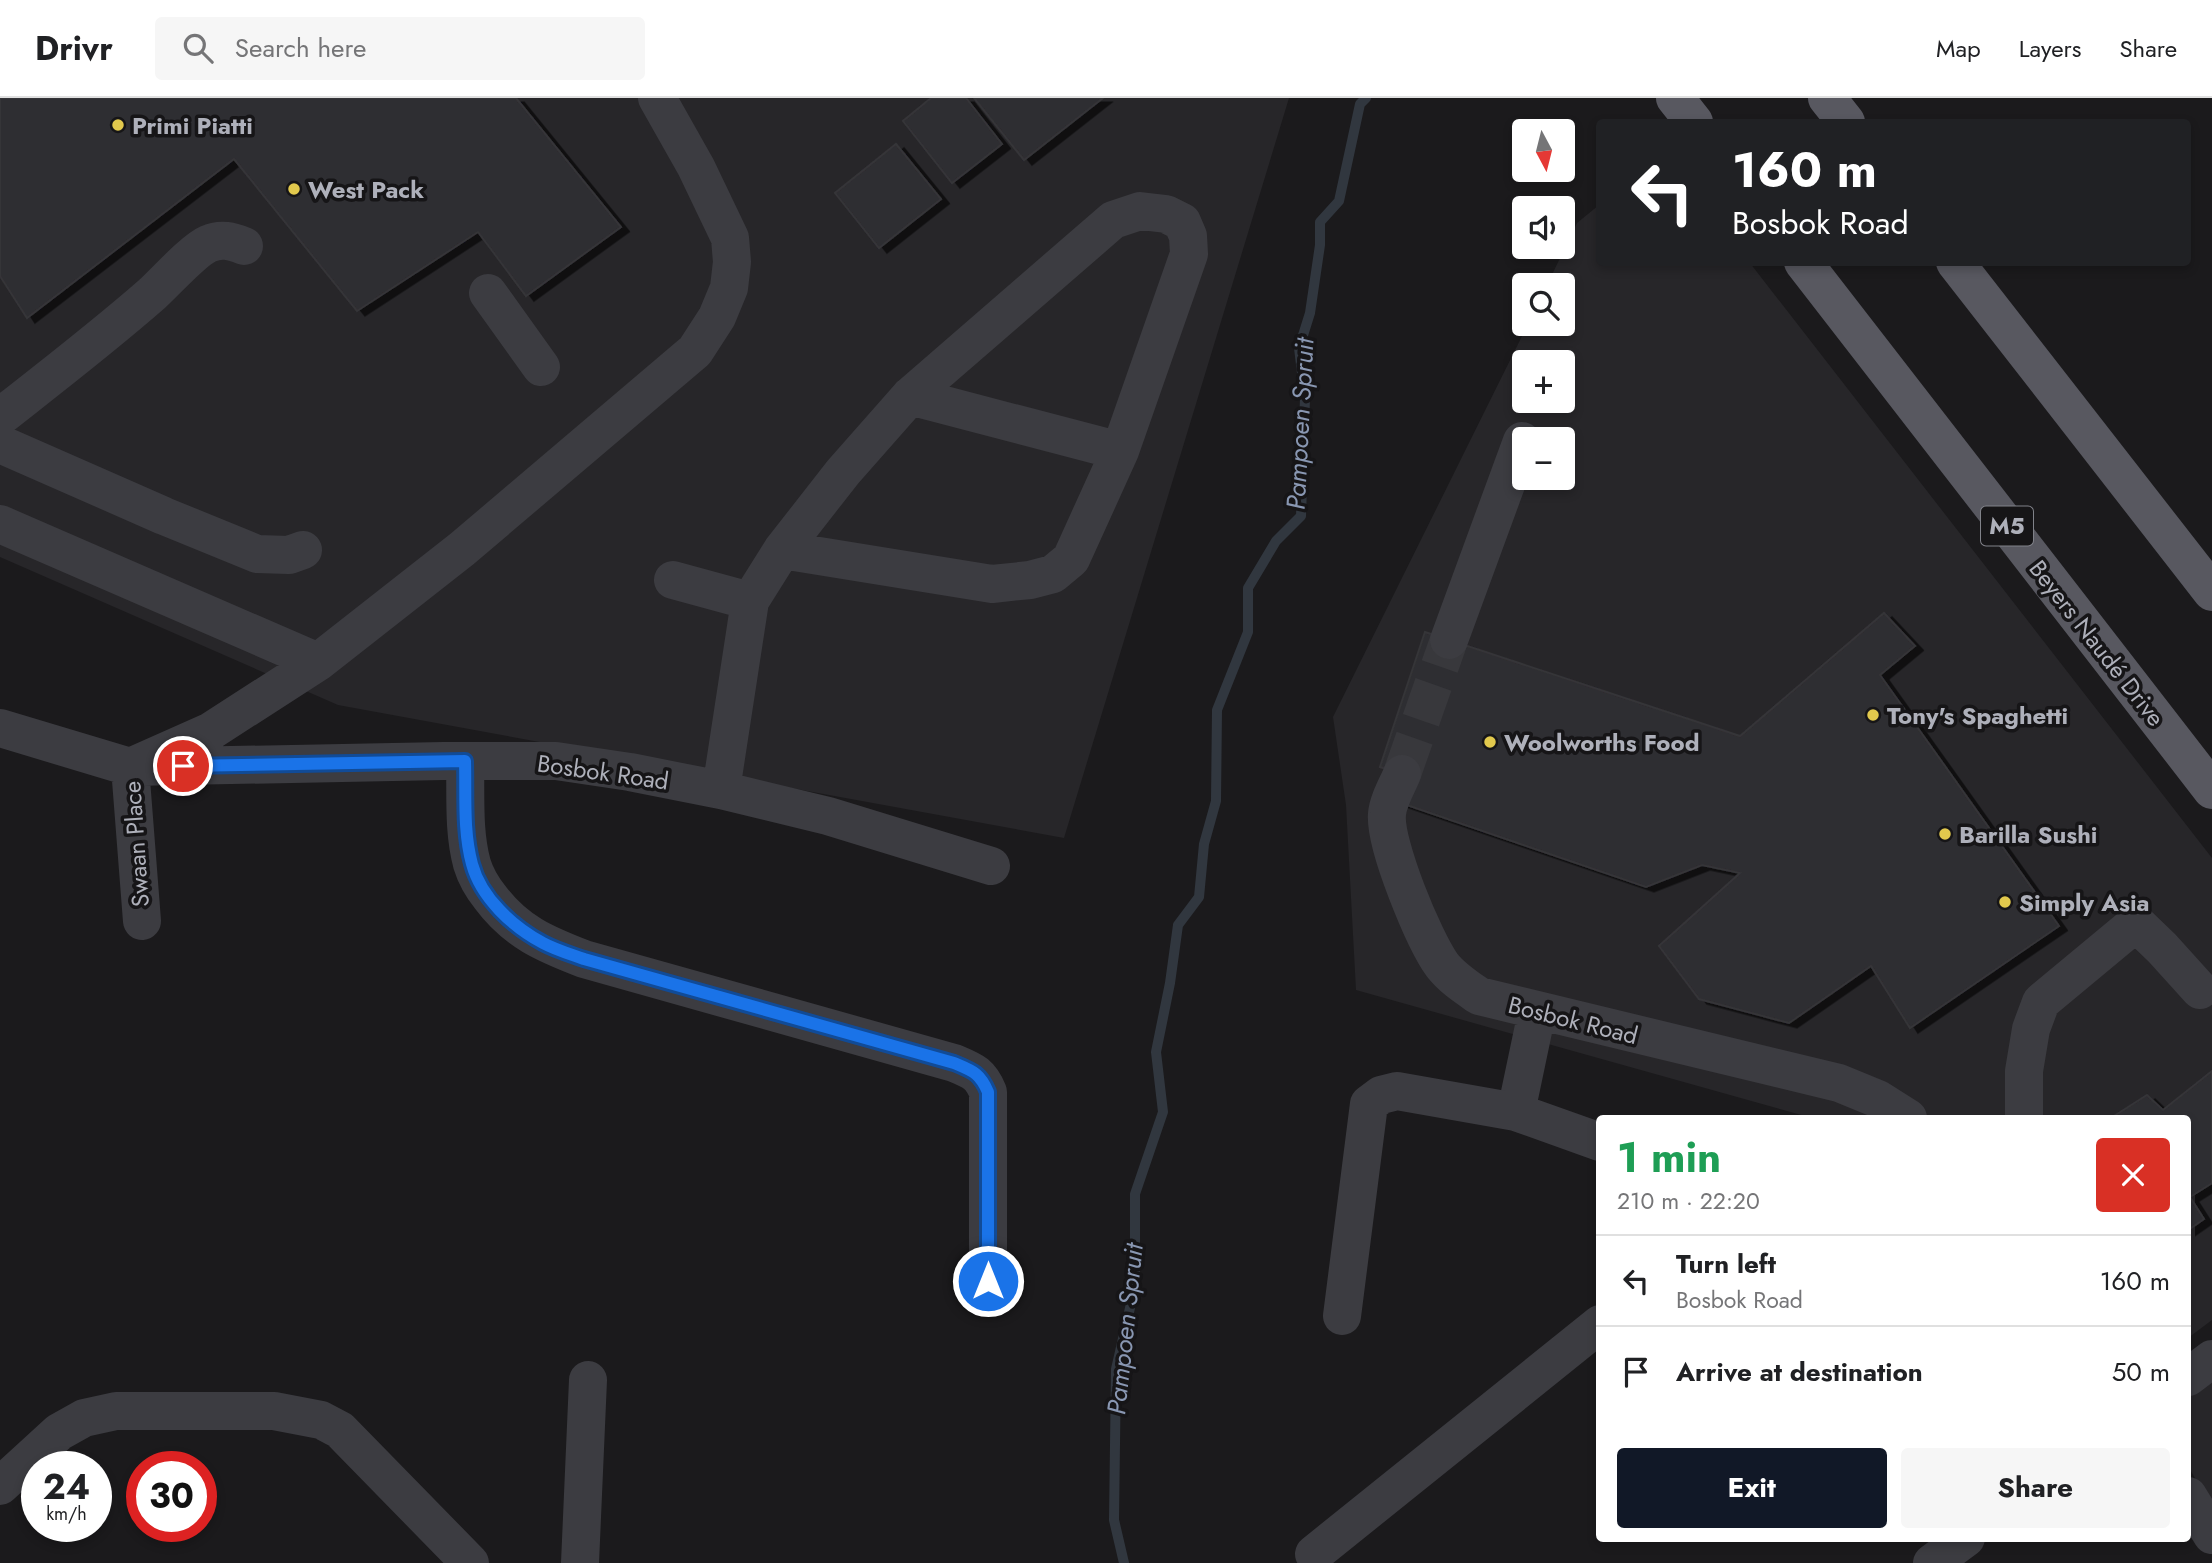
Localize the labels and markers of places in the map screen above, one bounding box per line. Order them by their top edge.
place label: Primi Piatti [132,108,253,143]
marker: Primi Piatti [110,117,126,133]
place label: West Pack [308,172,424,207]
marker: West Pack [286,181,302,197]
place label: Tony's Spaghetti [1887,698,2068,733]
marker: Tony's Spaghetti [1865,707,1881,723]
place label: Woolworths Food [1504,725,1699,760]
marker: Woolworths Food [1482,734,1498,750]
pin [153,736,213,796]
place label: Barilla Sushi [1959,817,2097,852]
marker: Barilla Sushi [1937,826,1953,842]
place label: Simply Asia [2019,885,2149,920]
marker: Simply Asia [1997,894,2013,910]

